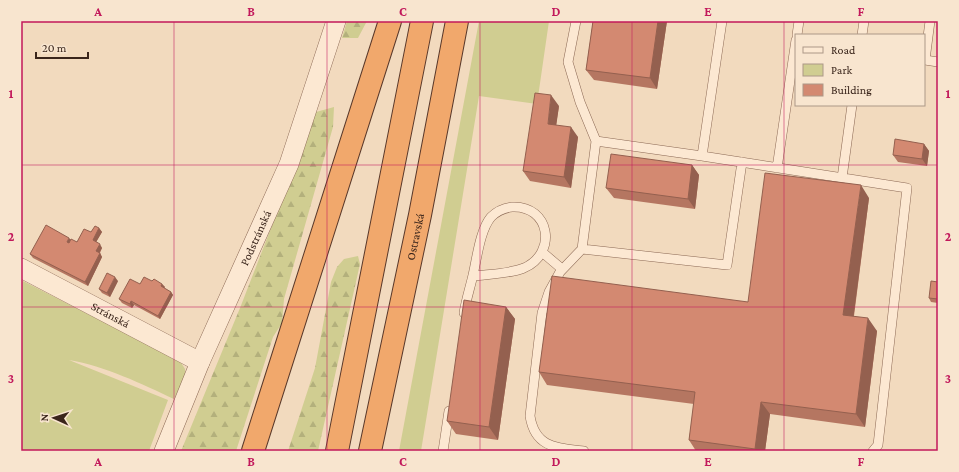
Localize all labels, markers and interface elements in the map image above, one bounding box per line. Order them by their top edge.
text: A [93,4,102,19]
text: B [247,4,255,19]
text: C [399,4,407,19]
text: D [552,4,561,19]
text: E [704,4,712,19]
text: F [858,4,865,19]
scale bar [36,34,88,60]
legend [795,34,925,106]
text: 20 m [42,41,67,55]
text: Road [831,43,856,57]
text: Park [831,63,853,77]
text: Building [831,83,872,97]
text: 1 [9,86,14,101]
text: 1 [946,86,951,101]
street label: Podstránská [237,208,274,268]
street label: Ostravská [404,212,427,262]
text: 2 [8,229,15,244]
text: 2 [945,229,952,244]
street label: Stránská [89,299,132,331]
text: 3 [8,371,14,386]
text: 3 [945,371,951,386]
north arrow [34,398,74,438]
text: N [38,413,50,422]
text: A [93,454,102,469]
text: B [247,454,255,469]
text: C [399,454,407,469]
text: D [552,454,561,469]
text: E [704,454,712,469]
text: F [858,454,865,469]

